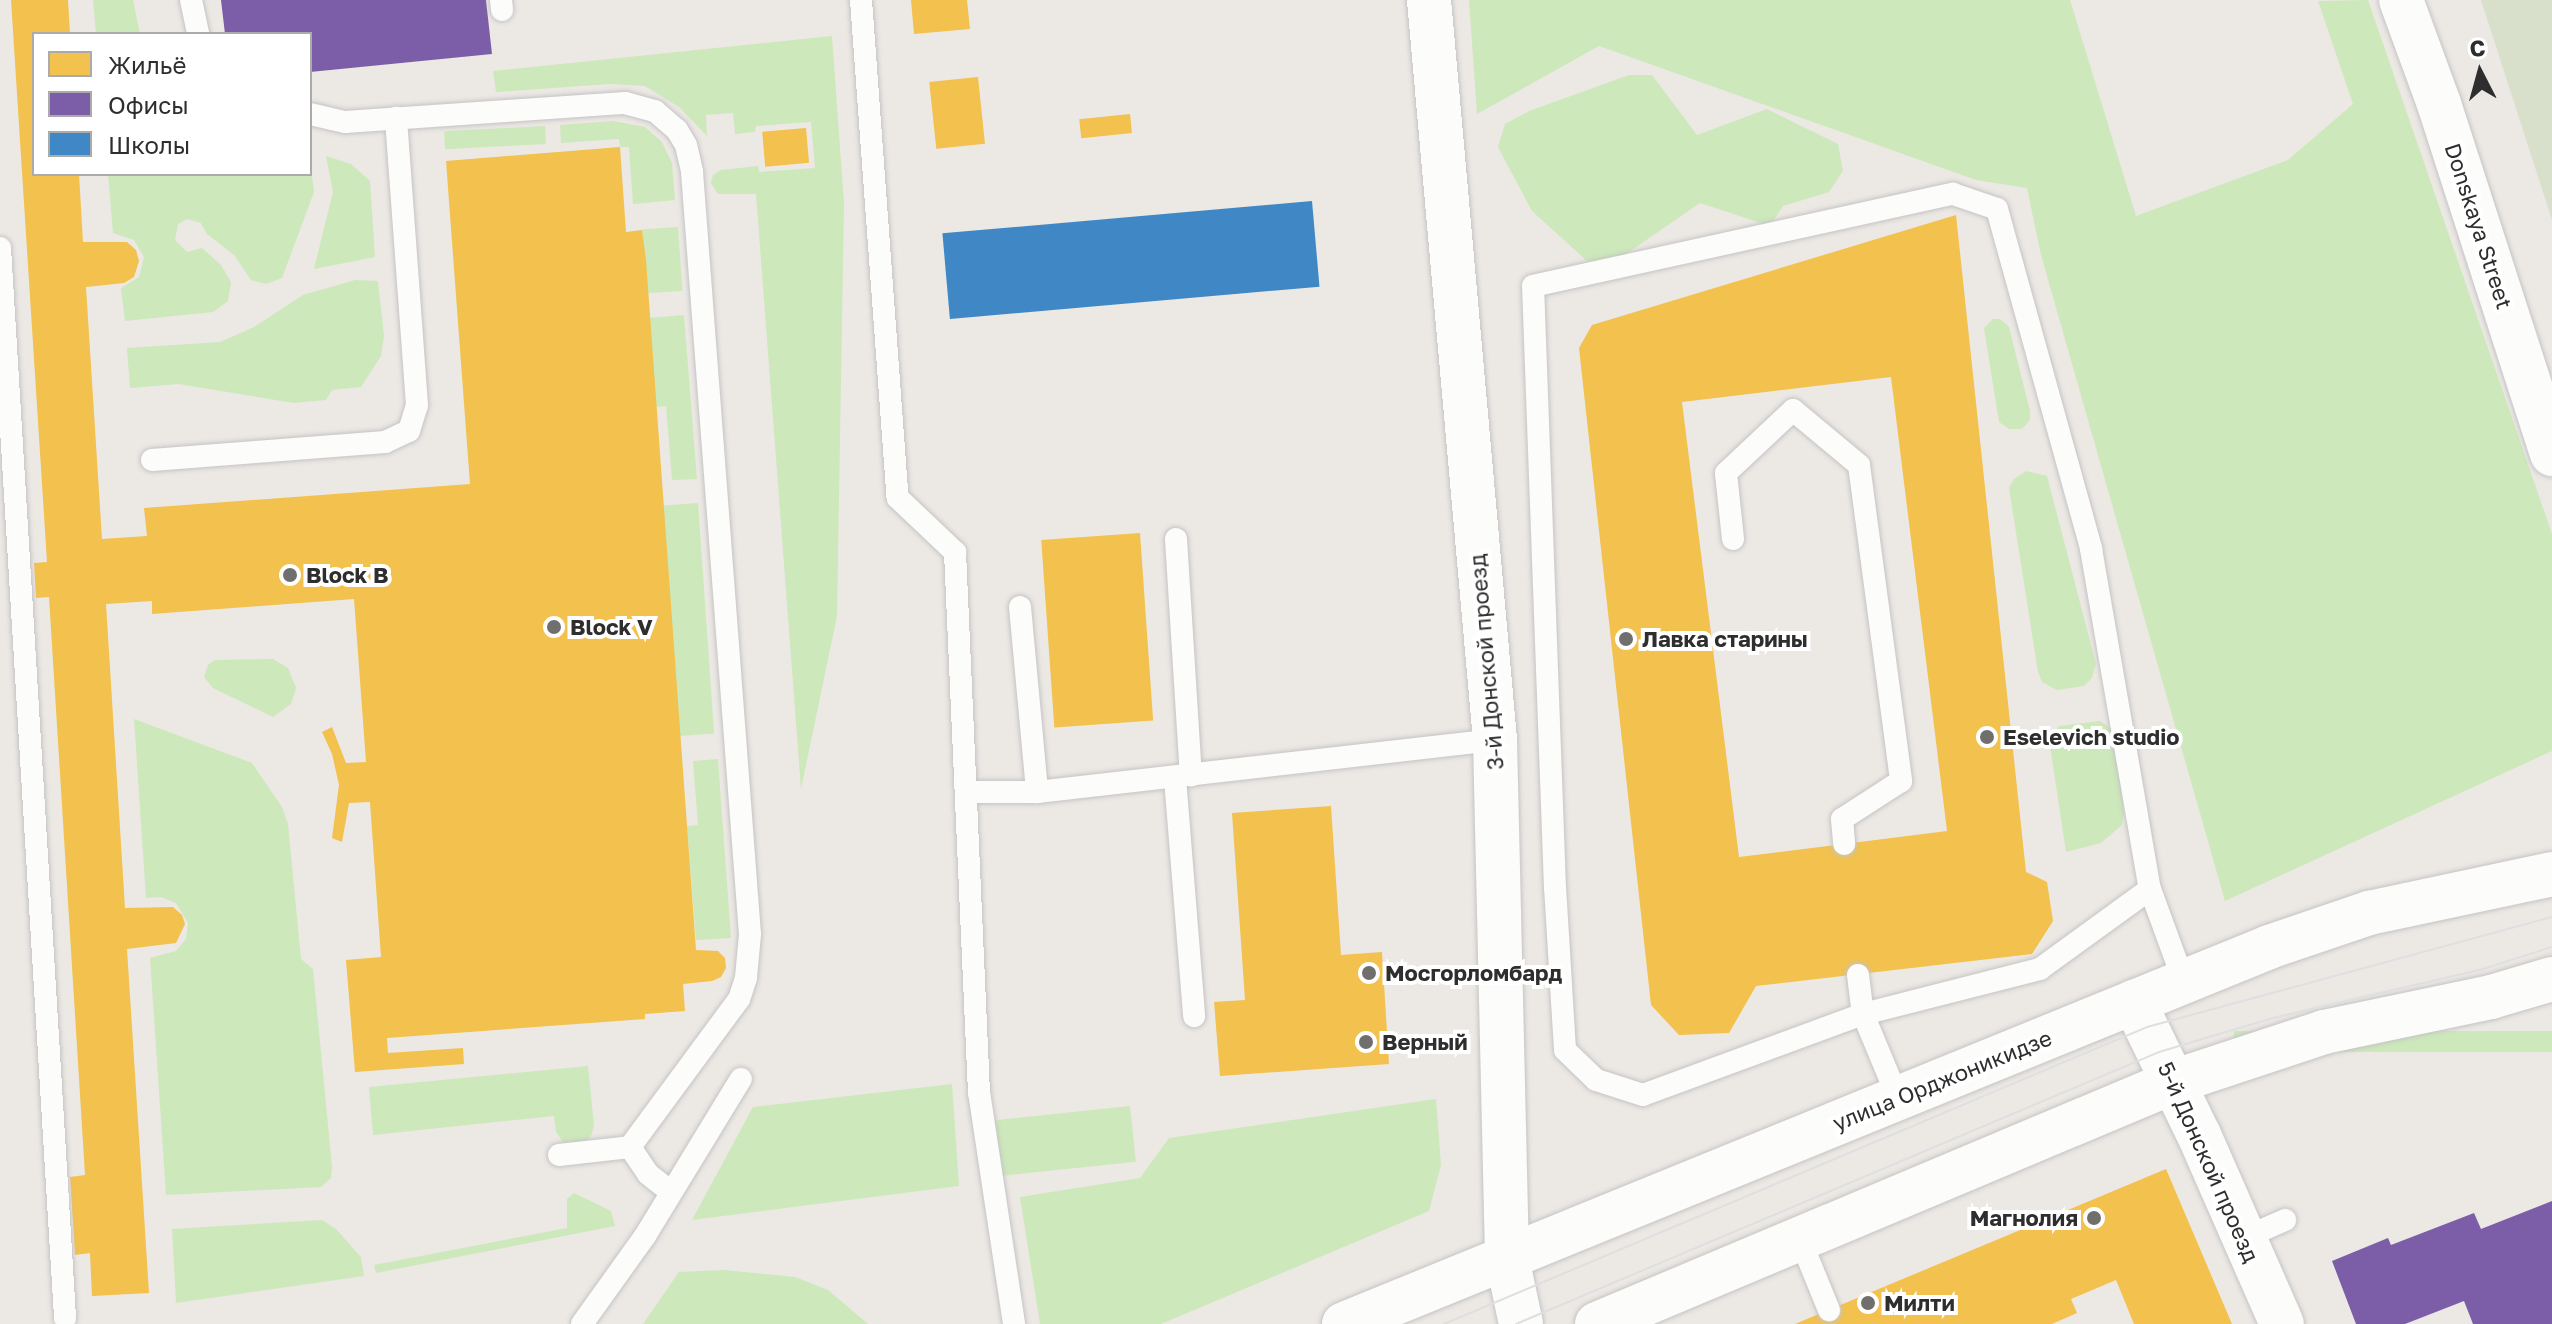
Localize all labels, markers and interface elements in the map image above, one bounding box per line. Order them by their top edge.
legend [32,32,312,176]
north arrow [2440,32,2520,112]
text: С [2468,33,2487,62]
text: Жильё [108,50,186,79]
text: Офисы [108,90,189,119]
text: Школы [108,130,190,159]
street label: Donskaya Street [2440,140,2518,312]
street label: 3-й Донской проезд [1463,553,1509,771]
place label: Block B [306,562,388,588]
marker: Block B [281,566,299,584]
place label: Block V [570,614,652,640]
marker: Block V [545,618,563,636]
place label: Лавка старины [1642,626,1808,652]
marker: Лавка старины [1617,630,1635,648]
place label: Eselevich studio [2003,724,2179,750]
marker: Eselevich studio [1978,728,1996,746]
place label: Мосгорломбард [1385,960,1562,986]
marker: Мосгорломбард [1360,964,1378,982]
street label: улица Орджоникидзе [1829,1024,2055,1136]
place label: Верный [1382,1029,1468,1055]
marker: Верный [1357,1033,1375,1051]
street label: 5-й Донской проезд [2153,1058,2265,1266]
place label: Магнолия [1970,1205,2078,1231]
marker: Магнолия [2085,1209,2103,1227]
place label: Милти [1884,1290,1955,1316]
marker: Милти [1859,1294,1877,1312]

